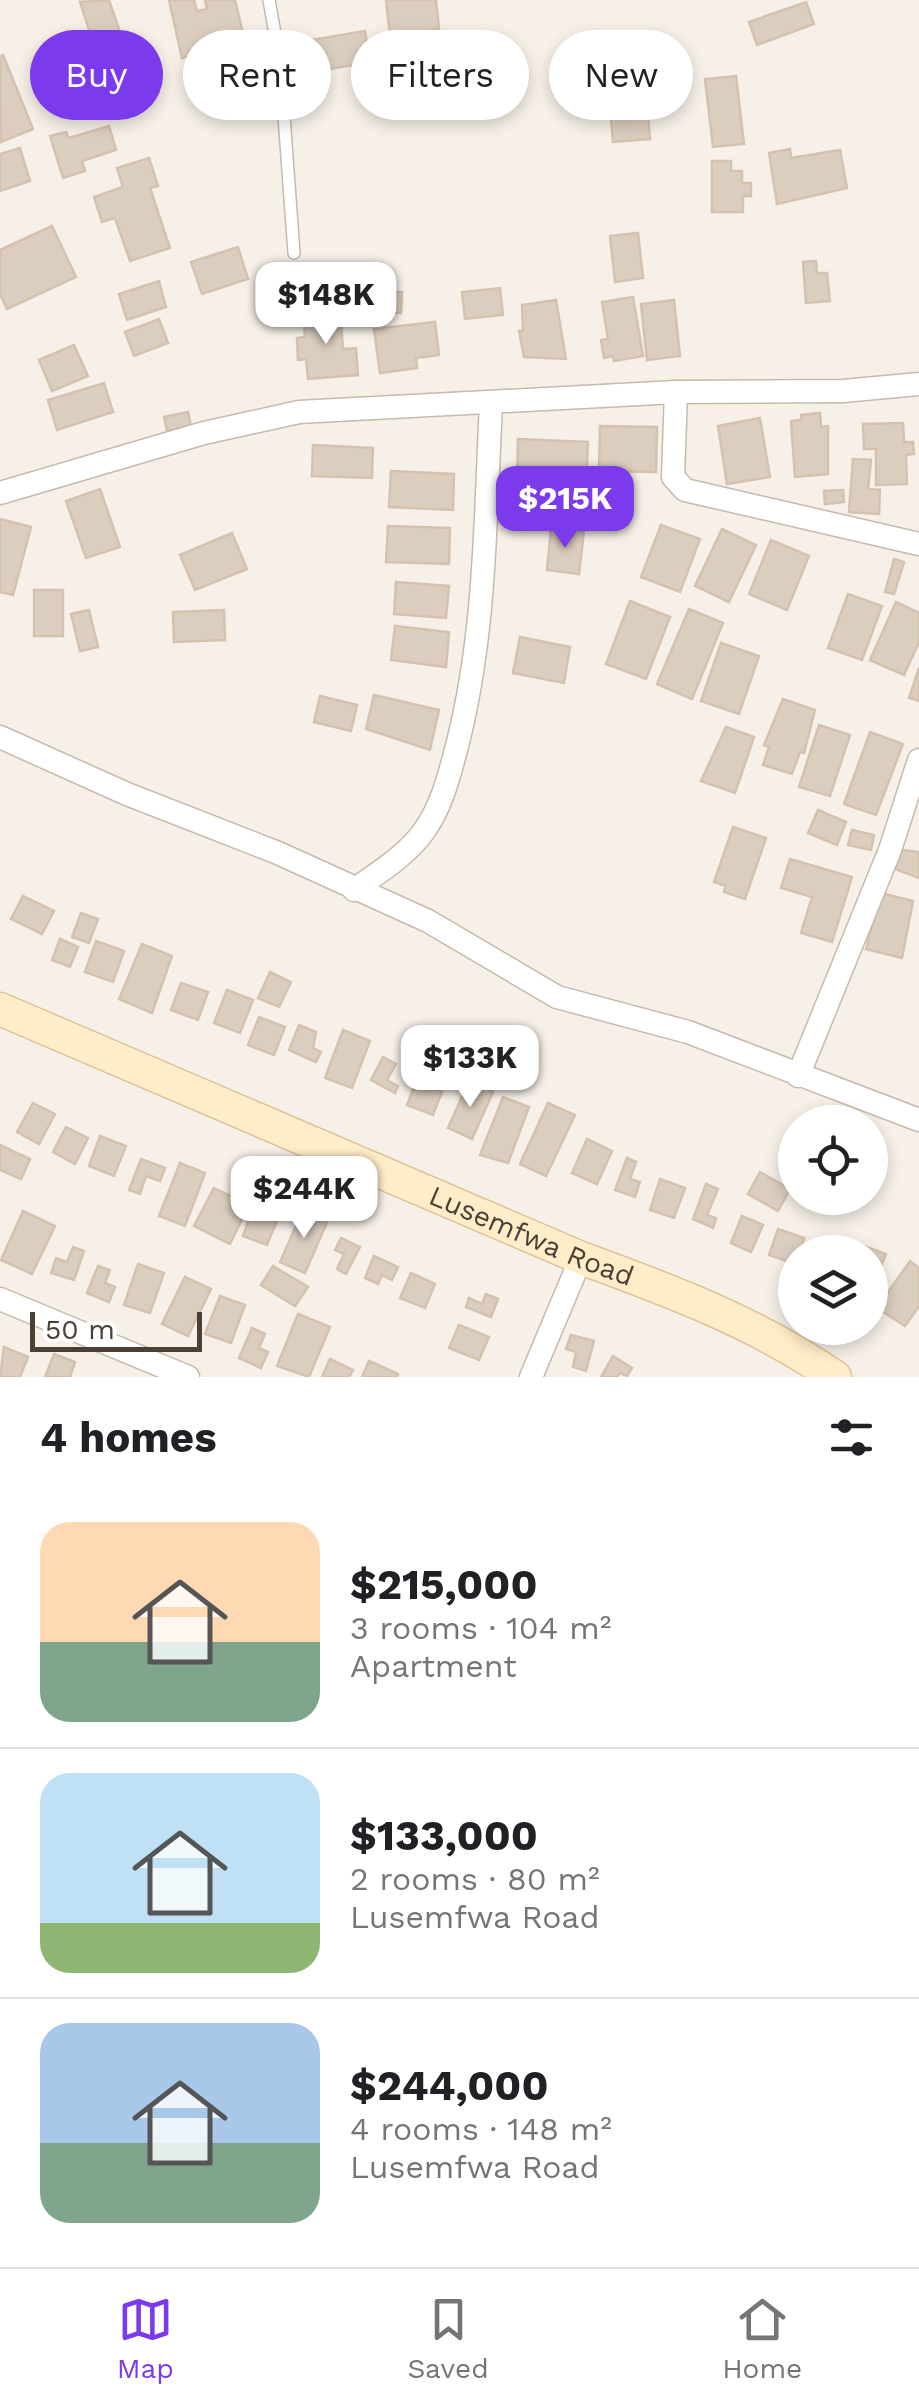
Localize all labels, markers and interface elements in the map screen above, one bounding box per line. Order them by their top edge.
chip: Buy [30,30,163,120]
chip: Rent [183,30,331,120]
chip: Filters [351,30,529,120]
chip: New [549,30,693,120]
pin: $148K [256,262,396,347]
text: $148K [277,275,375,313]
pin: $215K [495,466,635,551]
text: $215K [518,479,612,517]
pin: $133K [400,1025,540,1110]
text: $133K [423,1038,517,1076]
map controls [778,1105,888,1345]
button: locate [778,1105,888,1215]
pin: $244K [234,1156,374,1241]
text: $244K [253,1169,355,1207]
street label: Lusemfwa Road [424,1178,638,1293]
button: layers [778,1235,888,1345]
scale bar [30,1307,202,1352]
text: 50 m [45,1313,115,1346]
icon: filters [824,1410,879,1465]
text: 4 homes [40,1413,217,1462]
text: $215,000 [350,1560,537,1609]
icon: home [120,1562,240,1682]
text: 3 rooms · 104 m² [350,1609,611,1647]
text: Apartment [350,1647,517,1685]
text: $133,000 [350,1811,538,1860]
icon: home [120,1813,240,1933]
text: 2 rooms · 80 m² [350,1860,600,1898]
text: Lusemfwa Road [350,1898,600,1936]
text: $244,000 [350,2061,548,2110]
icon: home [120,2063,240,2183]
text: 4 rooms · 148 m² [350,2110,612,2148]
text: Lusemfwa Road [350,2148,600,2186]
tab: Map [117,2292,174,2385]
tab: Saved [407,2292,489,2385]
tab: Home [722,2292,802,2385]

